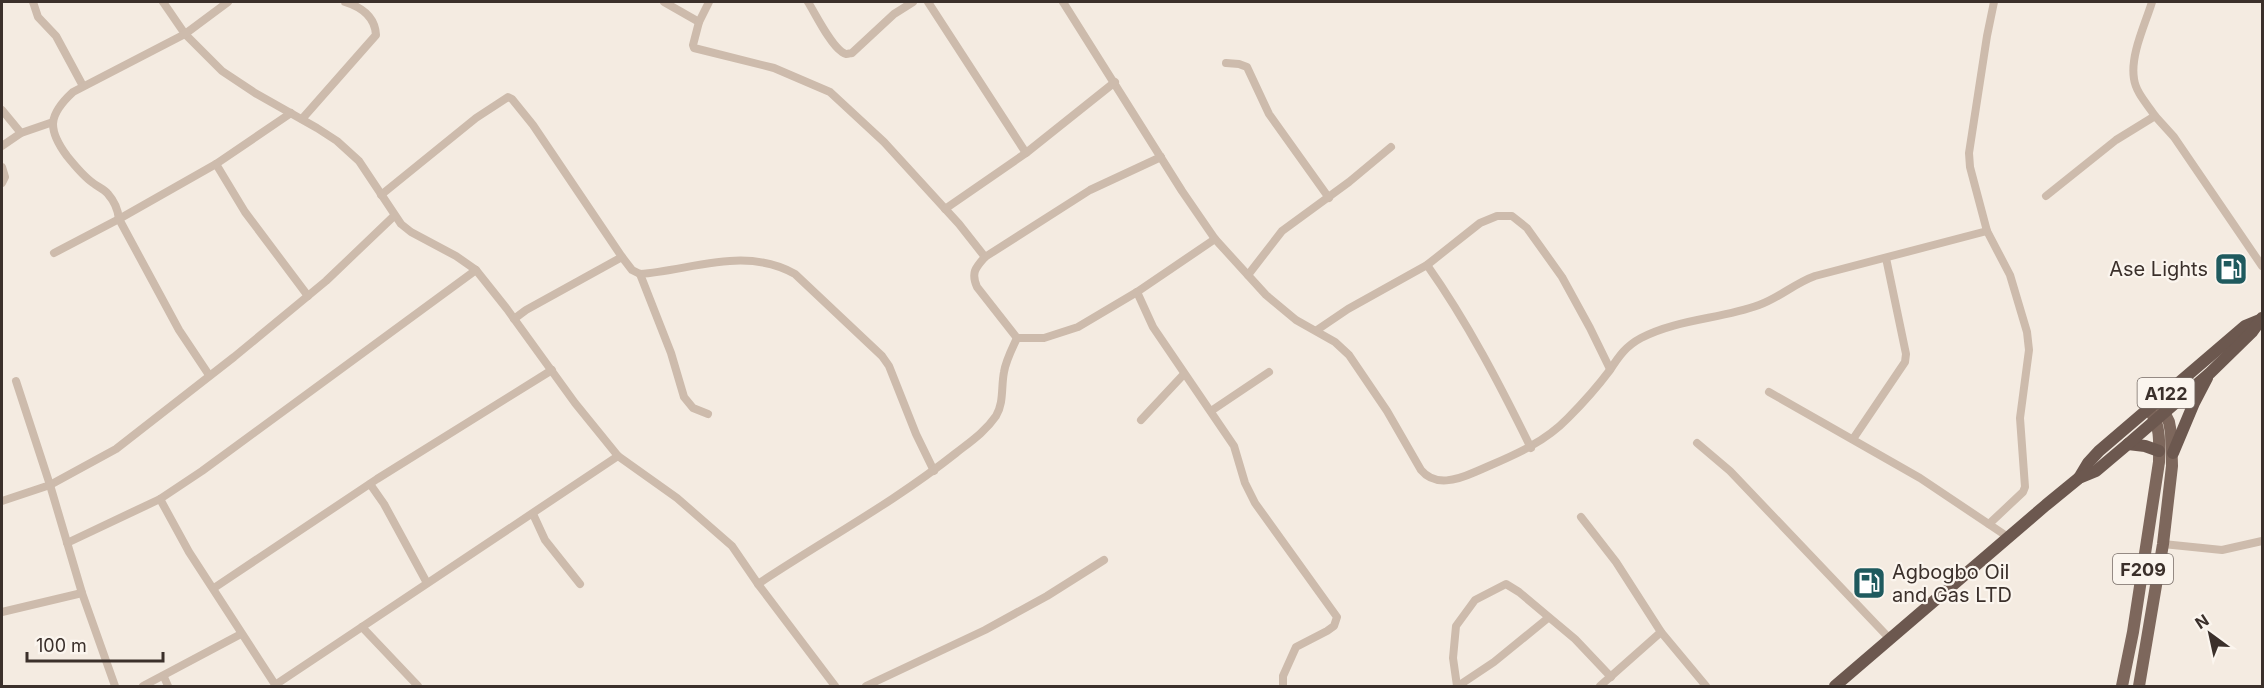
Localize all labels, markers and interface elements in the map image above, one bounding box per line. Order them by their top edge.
fuel station icon: Ase Lights [2213,251,2249,287]
place label: Ase Lights [2109,257,2208,281]
road number: A122 [2138,378,2194,408]
road number: F209 [2113,554,2173,584]
place label: Agbogbo Oil and Gas LTD [1892,560,2012,607]
fuel station icon: Agbogbo Oil and Gas LTD [1851,565,1887,601]
north arrow [2180,604,2240,664]
text: N [2191,610,2212,633]
scale bar [27,625,164,663]
text: 100 m [36,635,87,656]

